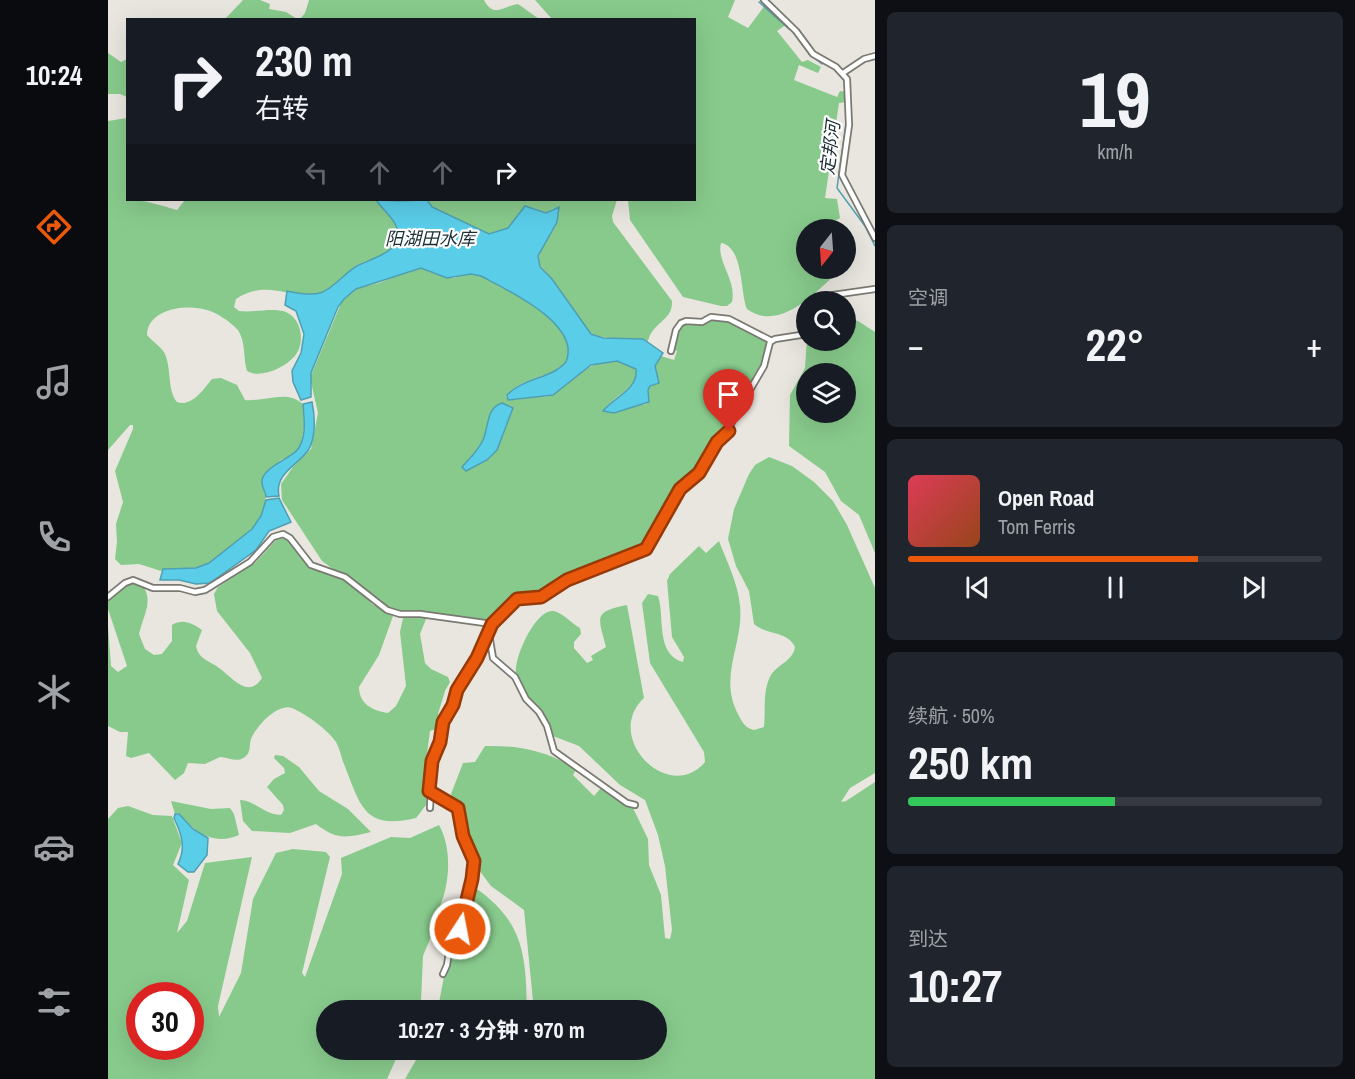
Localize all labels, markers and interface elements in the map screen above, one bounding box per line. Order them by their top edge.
text: 230 m [255,33,353,89]
icon: right [156,42,234,120]
text: 19 [1079,46,1151,151]
text: 10:24 [26,57,82,93]
text: 右转 [255,90,309,126]
water label: 定邦河 [814,117,846,176]
text: km/h [1097,138,1133,165]
icon: left [300,156,333,189]
icon: ahead [363,156,396,189]
icon: ahead [426,156,459,189]
icon: right [489,156,522,189]
icon: directions [33,206,75,248]
north arrow [796,219,856,279]
map controls [796,219,856,423]
water label: 阳湖田水库 [385,226,478,251]
text: 空调 [908,284,948,311]
button: search [796,291,856,351]
text: 22° [1085,314,1145,375]
text: − [908,323,924,367]
text: + [1306,323,1322,367]
icon: music [33,361,75,403]
button: layers [796,363,856,423]
pin [703,369,754,431]
icon: arrive [712,378,745,411]
text: Open Road [998,483,1094,513]
text: Tom Ferris [998,513,1076,540]
icon: phone [33,516,75,558]
icon: previous [961,571,994,604]
icon: pause [1099,571,1132,604]
icon: next [1237,571,1270,604]
icon: climate [33,671,75,713]
text: 续航 · 50% [908,702,995,729]
text: 250 km [908,732,1033,793]
icon: car [33,826,75,868]
position arrow [428,897,492,961]
text: 到达 [908,925,948,952]
text: 10:27 [908,955,1002,1016]
icon: filters [33,981,75,1023]
speed limit sign: 30 [126,982,204,1060]
text: 10:27 · 3 分钟 · 970 m [398,1015,585,1045]

